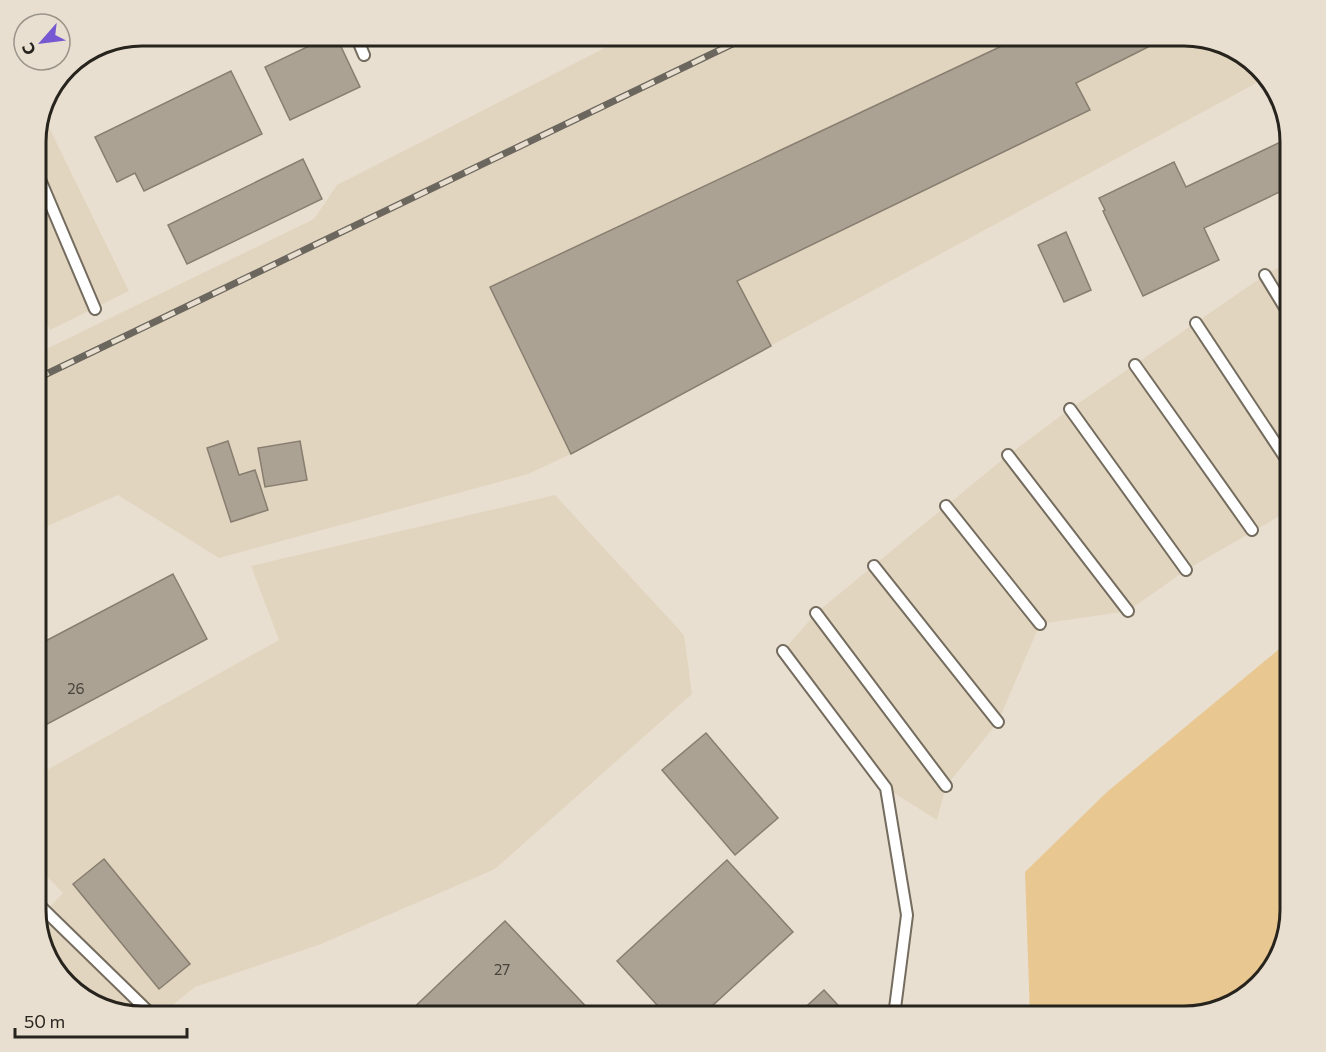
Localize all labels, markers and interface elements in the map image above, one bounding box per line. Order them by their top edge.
north arrow [12,12,72,72]
text: С [17,40,39,59]
house number: 26 [67,679,85,697]
house number: 27 [494,960,510,978]
scale bar [15,1001,188,1039]
text: 50 m [24,1010,65,1032]

